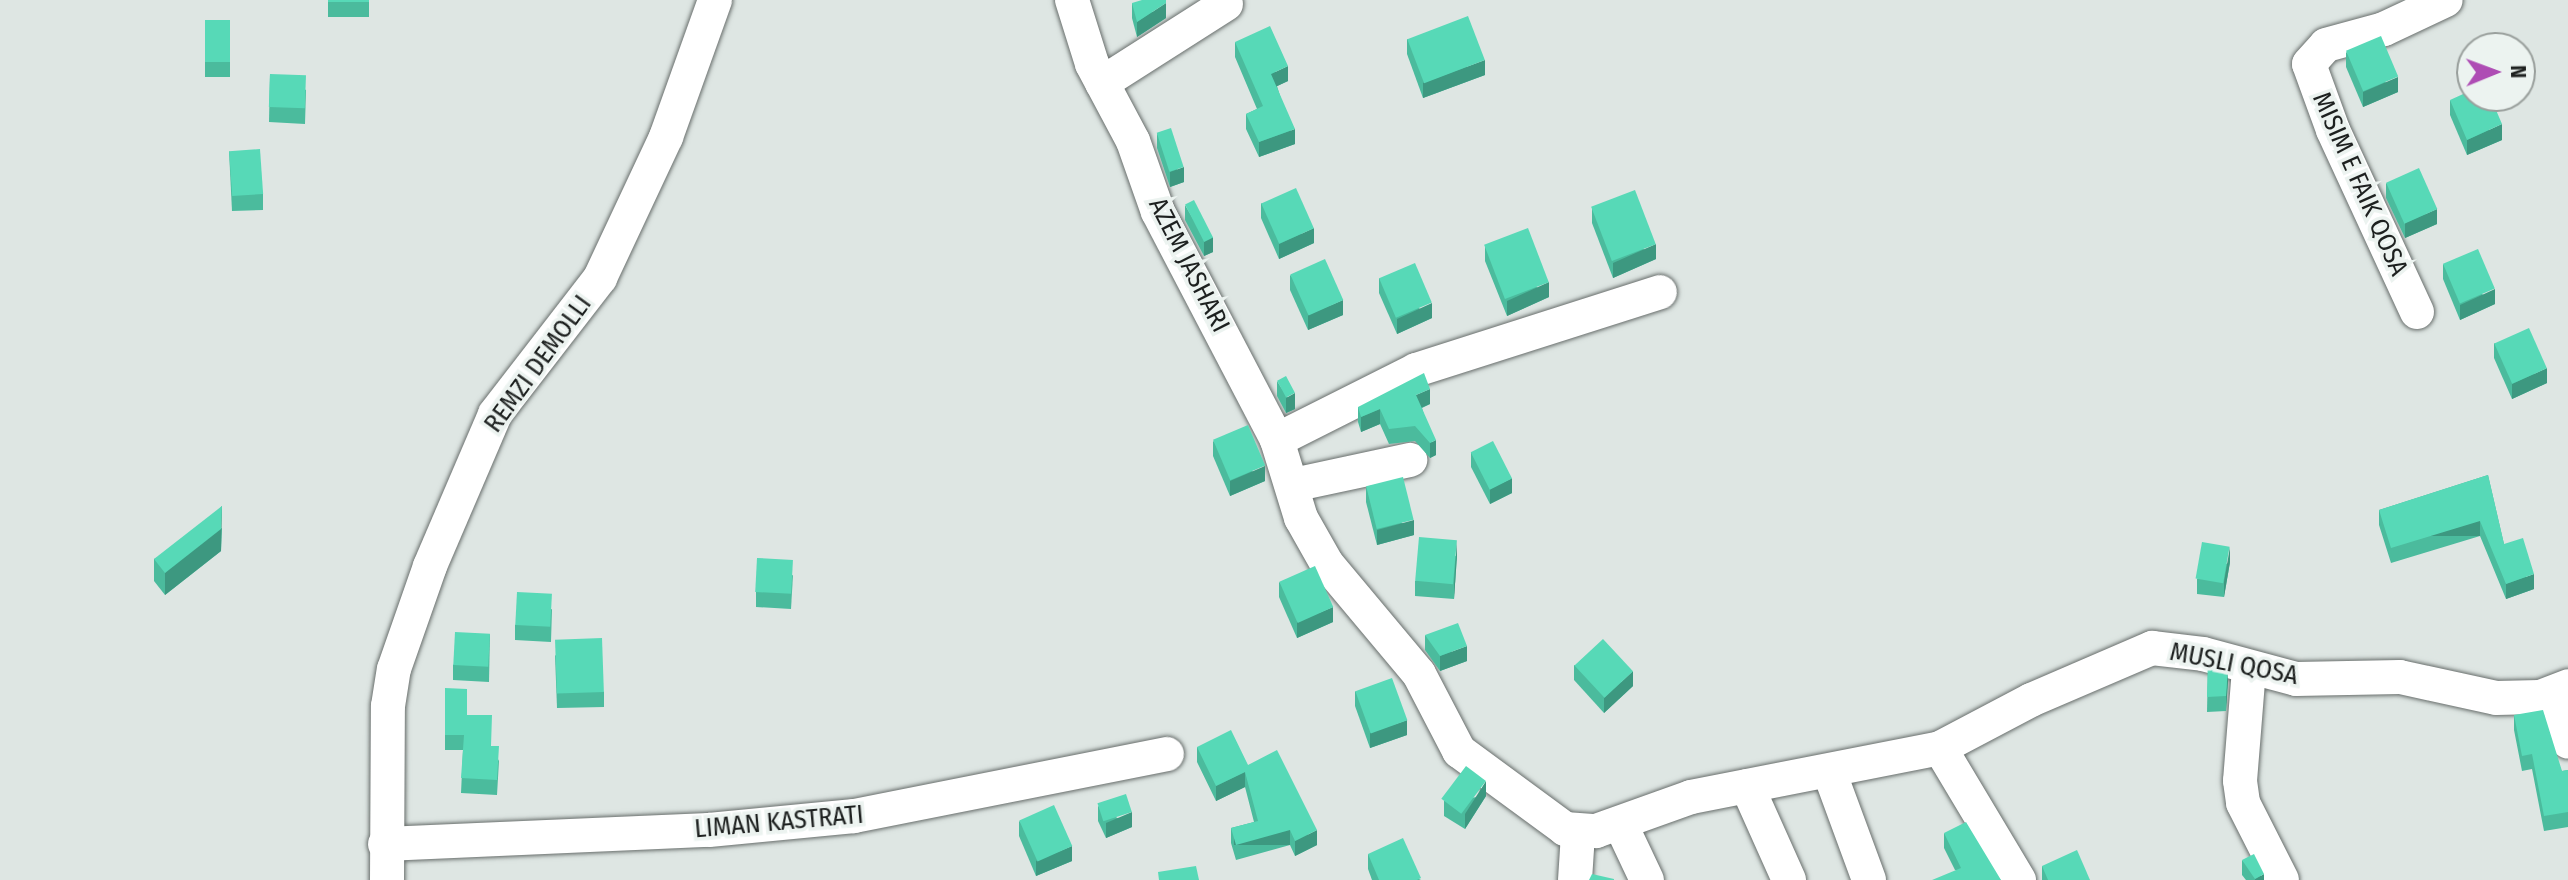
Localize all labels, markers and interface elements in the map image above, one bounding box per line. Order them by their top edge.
north arrow [2456,32,2536,112]
text: N [2505,65,2532,78]
street label: MISIM E FAIK QOSA [2306,87,2414,281]
street label: AZEM JASHARI [1142,193,1236,337]
street label: REMZI DEMOLLI [478,289,598,439]
street label: MUSLI QOSA [2167,636,2301,692]
street label: LIMAN KASTRATI [693,799,865,845]

